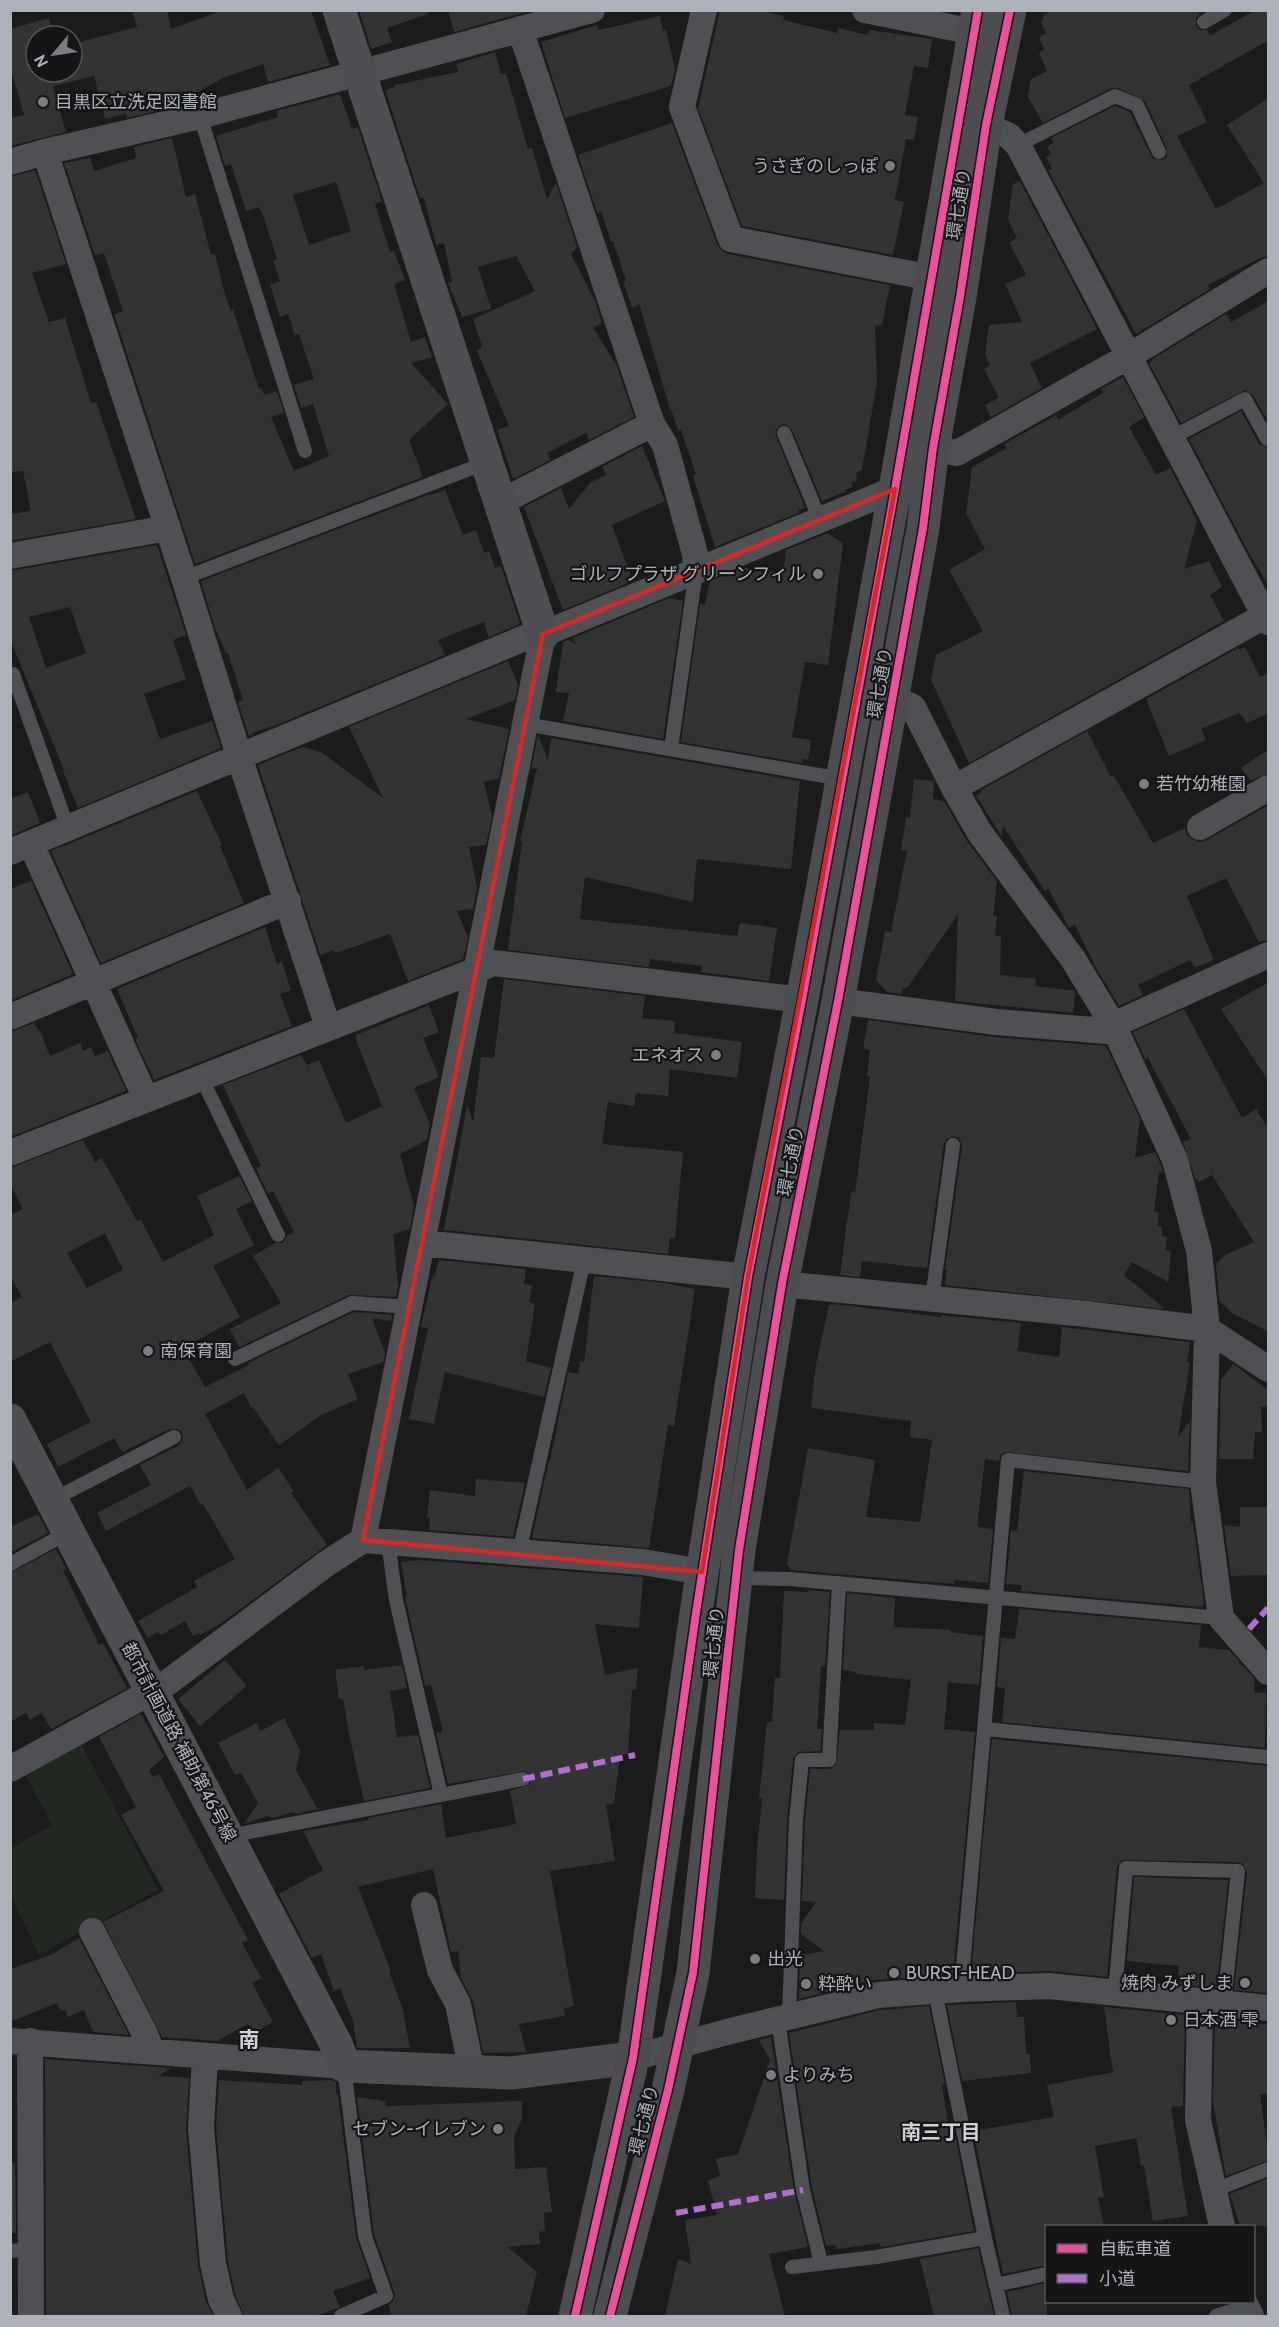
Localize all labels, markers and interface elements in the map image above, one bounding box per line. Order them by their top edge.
north arrow [24,24,84,84]
text: N [30,51,52,71]
place label: 目黒区立洗足図書館 [55,91,217,113]
marker: 目黒区立洗足図書館 [36,95,50,109]
place label: うさぎのしっぽ [752,155,878,177]
marker: うさぎのしっぽ [883,159,897,173]
street label: 環七通り [943,167,975,241]
place label: ゴルフプラザ グリーンフィル [570,563,806,585]
marker: ゴルフプラザ グリーンフィル [811,567,825,581]
street label: 環七通り [863,646,897,720]
place label: 若竹幼稚園 [1156,773,1246,795]
marker: 若竹幼稚園 [1137,777,1151,791]
place label: エネオス [632,1044,704,1066]
marker: エネオス [709,1048,723,1062]
street label: 環七通り [773,1124,809,1198]
place label: 南保育園 [160,1340,232,1362]
marker: 南保育園 [141,1344,155,1358]
street label: 環七通り [699,1605,729,1679]
street label: 都市計画道路 補助第46号線 [117,1639,241,1845]
place label: 出光 [767,1948,803,1970]
marker: 出光 [748,1952,762,1966]
place label: BURST-HEAD [906,1962,1015,1984]
marker: BURST-HEAD [887,1966,901,1980]
place label: 焼肉 みずしま [1121,1972,1233,1994]
place label: 粋酔い [818,1973,872,1995]
marker: 焼肉 みずしま [1238,1976,1252,1990]
marker: 粋酔い [799,1977,813,1991]
place label: 日本酒 雫 [1183,2009,1259,2031]
marker: 日本酒 雫 [1164,2013,1178,2027]
district label: 南 [239,2027,260,2052]
place label: よりみち [783,2064,855,2086]
marker: よりみち [764,2068,778,2082]
street label: 環七通り [625,2082,663,2158]
place label: セブン-イレブン [352,2118,486,2140]
district label: 南三丁目 [901,2120,981,2144]
marker: セブン-イレブン [491,2122,505,2136]
legend [1045,2225,1255,2303]
text: 自転車道 [1099,2238,1171,2260]
text: 小道 [1099,2268,1135,2290]

